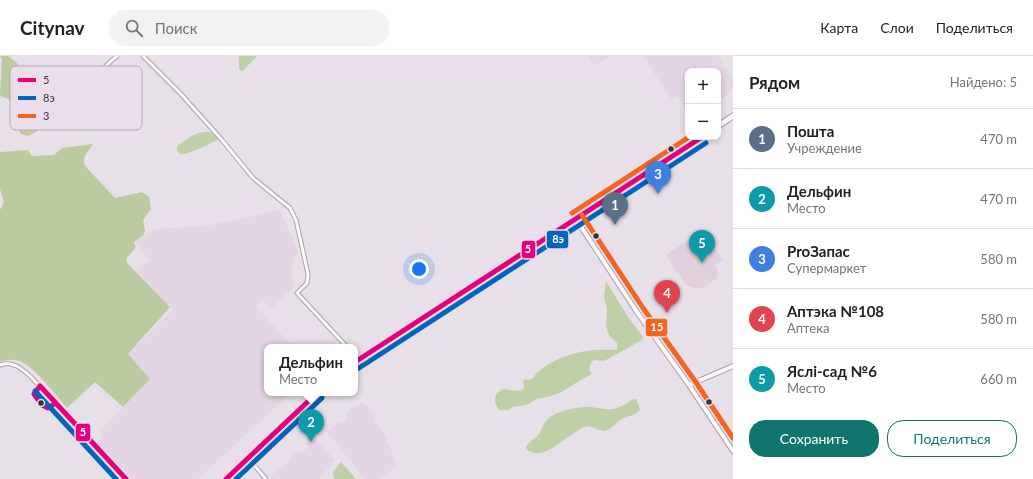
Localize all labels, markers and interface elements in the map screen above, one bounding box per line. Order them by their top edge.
search box [109,10,389,46]
text: Citynav [20,16,85,39]
icon: search [123,17,145,39]
text: Поиск [155,19,198,37]
text: Карта [820,19,858,36]
text: Слои [880,19,914,36]
text: Поделиться [936,19,1013,36]
legend [10,66,142,130]
map controls [685,68,721,140]
button: + [685,68,721,104]
text: Рядом [749,72,800,93]
text: 5 [43,73,49,86]
text: Найдено: 5 [950,74,1017,90]
text: 8э [43,91,55,104]
button: − [685,104,721,140]
text: 3 [43,109,49,122]
text: Пошта [787,122,834,140]
text: 1 [758,131,766,147]
text: 470 m [980,131,1017,147]
text: Учреждение [787,140,862,156]
unlabelled marker [666,144,676,154]
pin: 3 [645,161,671,194]
text: Дельфин [787,182,851,200]
text: 2 [758,191,766,207]
text: 470 m [980,191,1017,207]
pin: 1 [602,192,628,225]
text: Место [787,200,826,216]
line badge: 8э [546,230,569,249]
pin: 5 [689,230,715,263]
unlabelled marker [591,231,601,241]
text: 8э [552,232,564,245]
line badge: 5 [521,240,536,259]
text: 5 [525,242,531,255]
text: ProЗапас [787,242,850,260]
text: 3 [758,251,766,267]
text: 580 m [980,251,1017,267]
your location [409,259,429,279]
text: Супермаркет [787,260,866,276]
pin: 4 [654,280,680,313]
text: Аптэка №108 [787,302,884,320]
text: 4 [758,311,766,327]
text: 580 m [980,311,1017,327]
line badge: 15 [645,318,668,337]
text: 15 [651,320,663,333]
text: Аптека [787,320,829,336]
popup [264,344,358,396]
text: Дельфин [279,353,343,371]
text: Яслі-сад №6 [787,362,877,380]
text: Место [279,371,318,387]
text: 5 [758,371,766,387]
text: 660 m [980,371,1017,387]
text: Место [787,380,826,396]
unlabelled marker [704,397,714,407]
unlabelled marker [36,398,46,408]
pin: 2 [298,409,324,442]
button: Сохранить [749,420,879,457]
button: Поделиться [887,420,1017,457]
line badge: 5 [75,423,91,442]
text: 5 [80,425,86,438]

